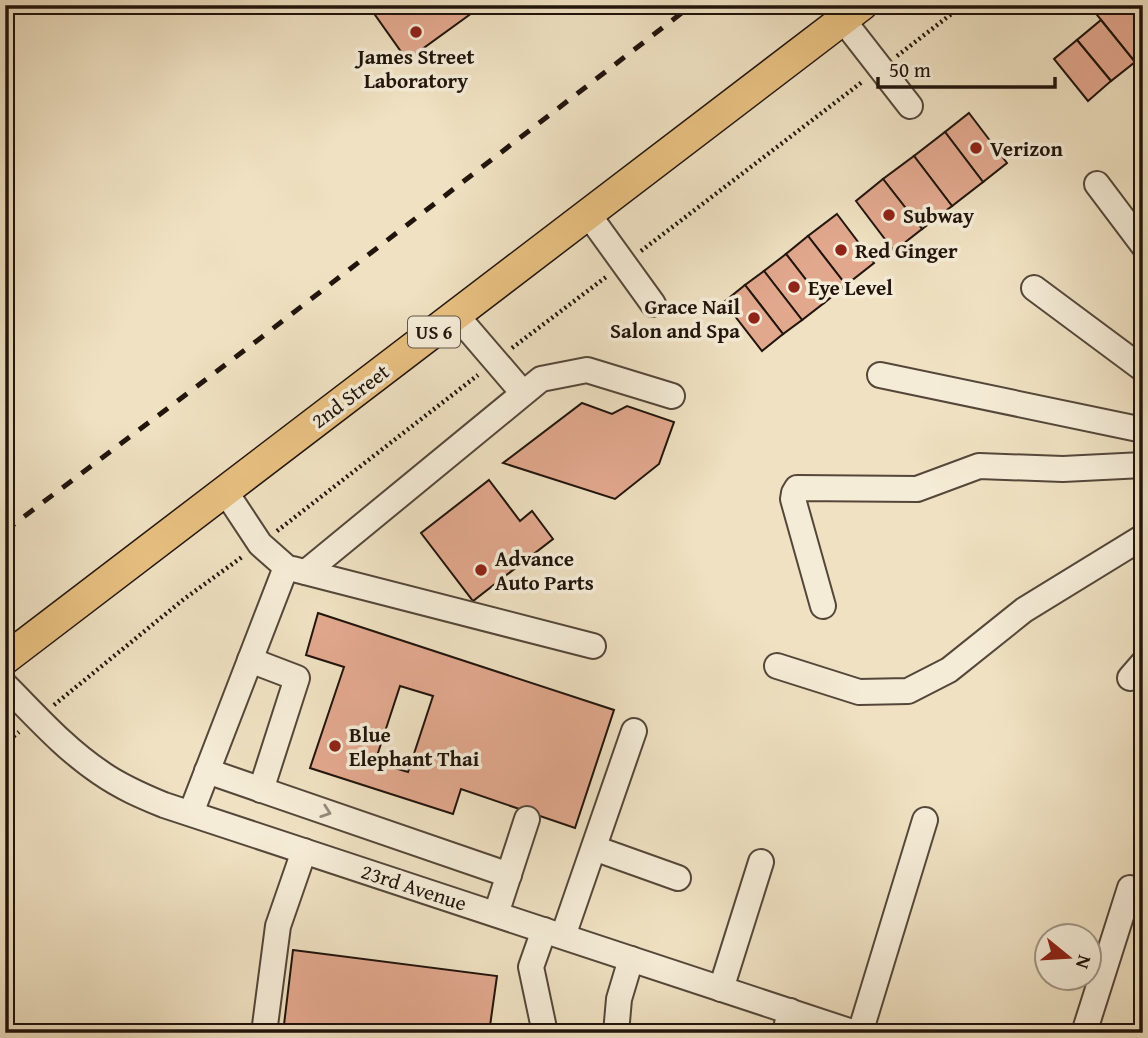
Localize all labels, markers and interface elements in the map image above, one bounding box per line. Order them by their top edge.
marker: James Street Laboratory [408,24,424,40]
place label: James Street Laboratory [355,41,474,96]
scale bar [878,46,1055,90]
text: 50 m [889,54,931,85]
place label: Verizon [990,133,1063,164]
marker: Verizon [968,140,984,156]
place label: Subway [903,200,974,231]
marker: Subway [881,207,897,223]
place label: Red Ginger [855,235,958,266]
marker: Red Ginger [833,242,849,258]
place label: Eye Level [808,272,893,303]
marker: Eye Level [786,279,802,295]
place label: Grace Nail Salon and Spa [610,291,740,346]
marker: Grace Nail Salon and Spa [746,310,762,326]
road number: US 6 [408,316,460,348]
street label: 2nd Street [304,356,396,436]
place label: Advance Auto Parts [495,543,594,598]
marker: Advance Auto Parts [473,562,489,578]
place label: Blue Elephant Thai [349,719,480,774]
marker: Blue Elephant Thai [327,738,343,754]
one-way arrow [319,804,331,818]
street label: 23rd Avenue [357,855,471,919]
north arrow [1032,922,1102,992]
text: N [1069,952,1099,973]

